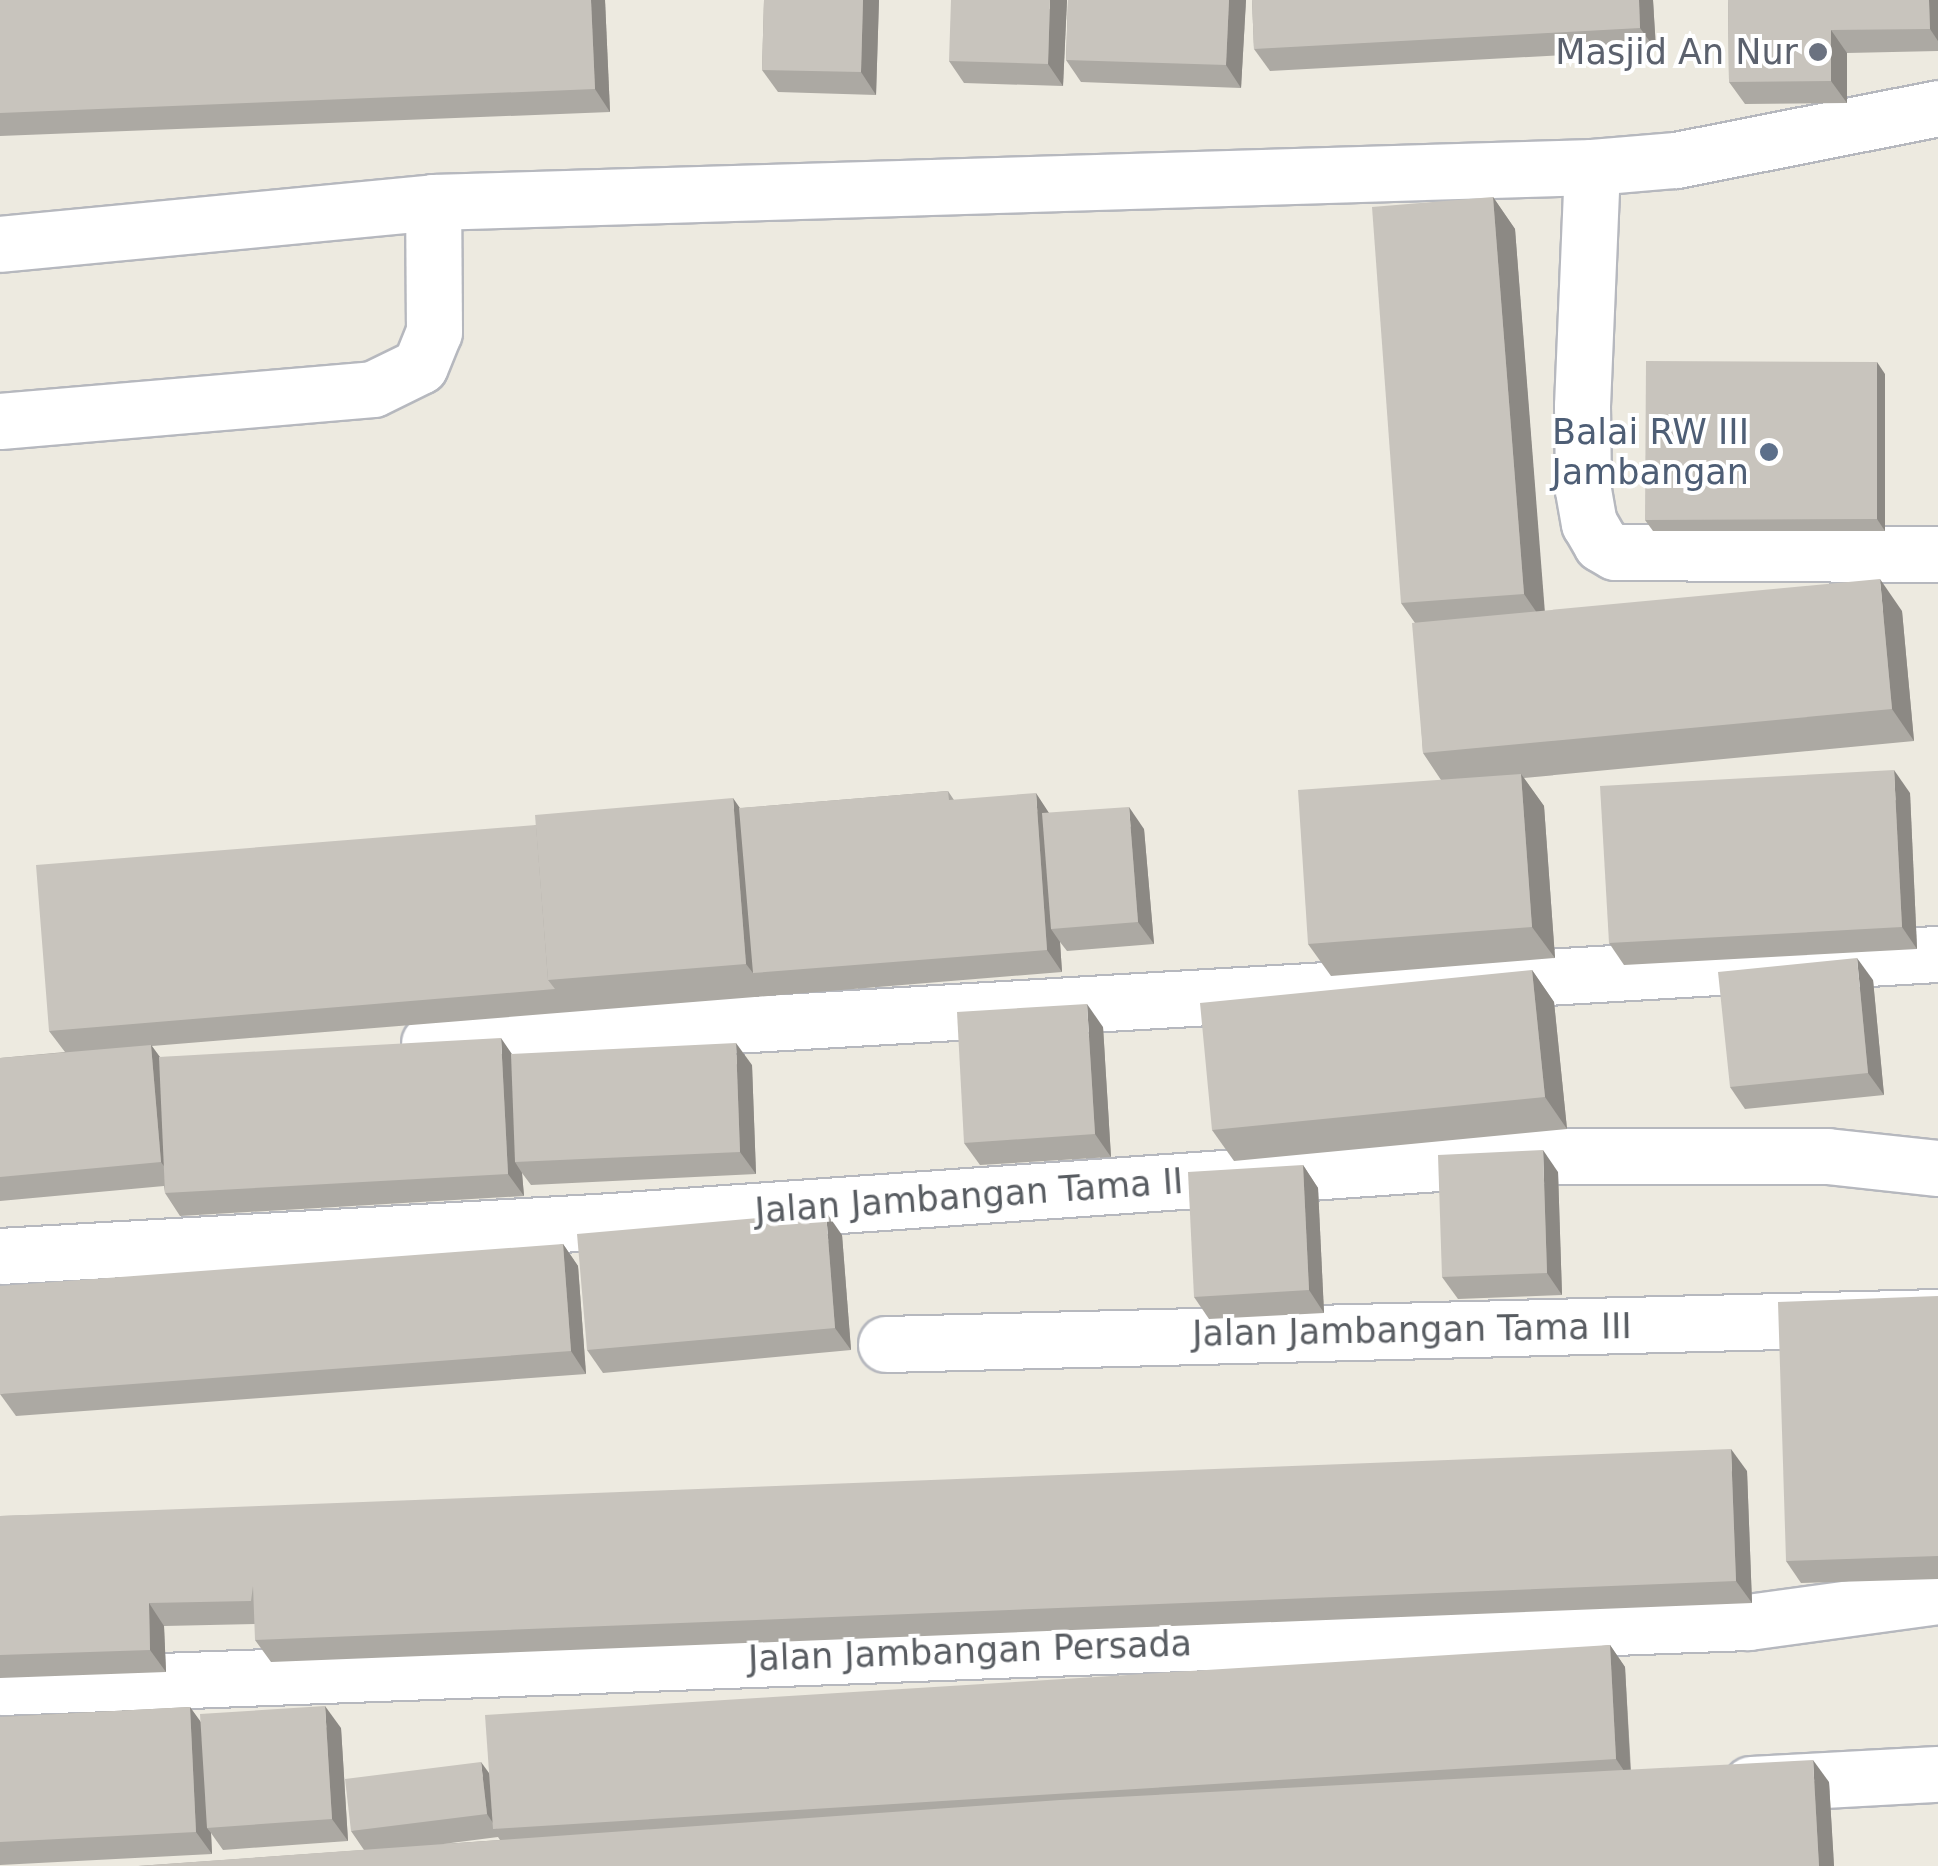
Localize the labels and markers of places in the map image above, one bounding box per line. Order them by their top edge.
place label: Masjid An Nur [1555,31,1798,73]
marker: Masjid An Nur [1807,41,1829,63]
place label: Balai RW III Jambangan [1551,411,1749,493]
marker: Balai RW III Jambangan [1758,441,1780,463]

